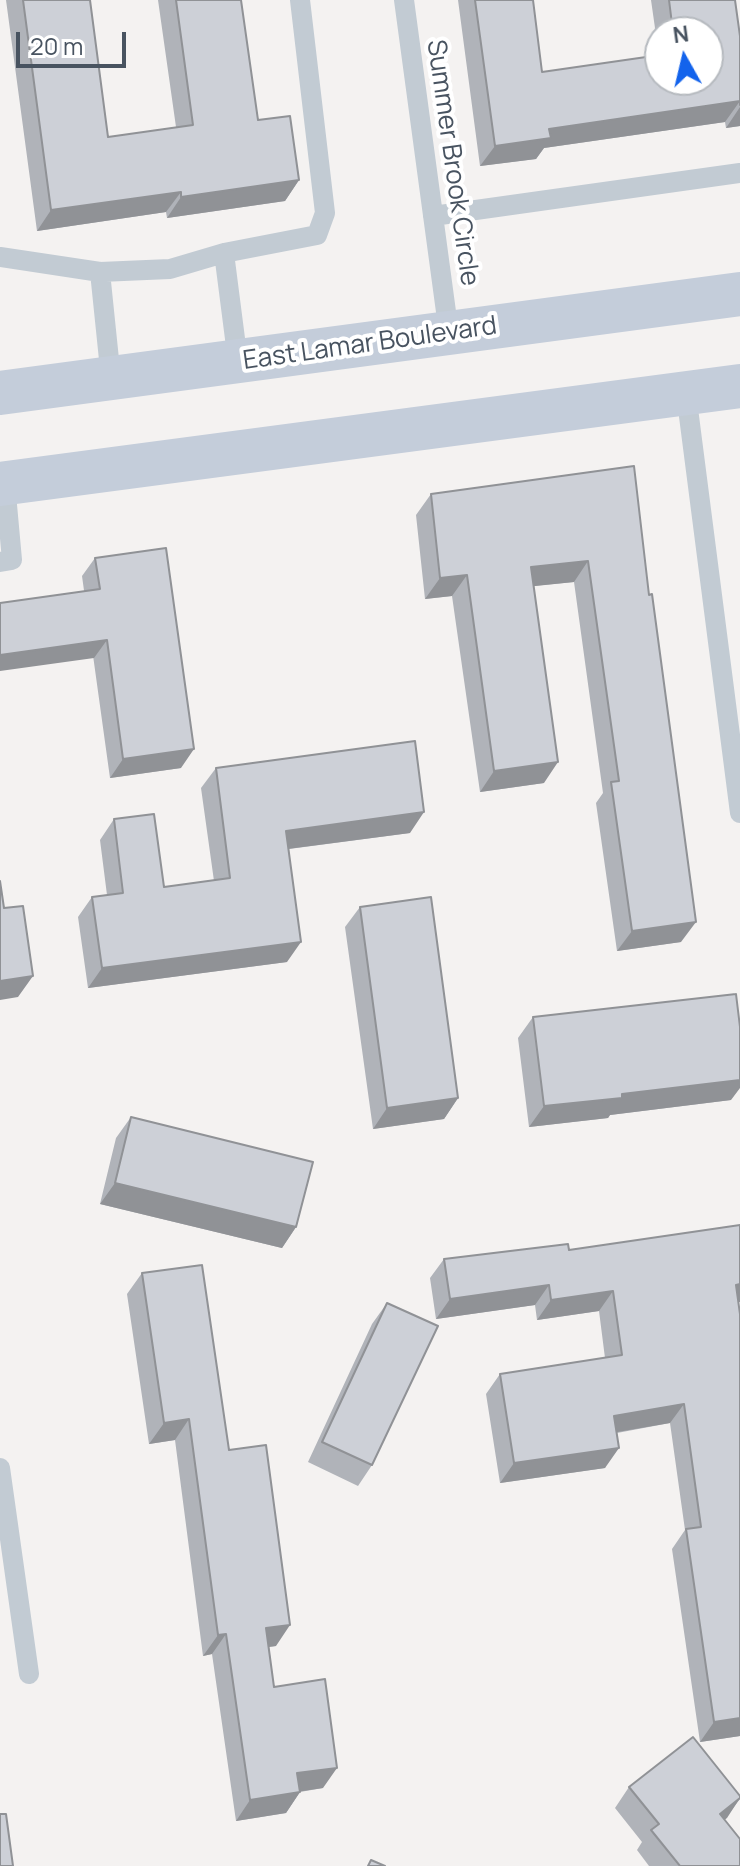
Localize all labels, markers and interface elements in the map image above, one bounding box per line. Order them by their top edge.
scale bar [20,16,130,66]
north arrow [644,16,724,96]
text: N [671,18,691,50]
text: 20 m [30,29,83,62]
street label: Summer Brook Circle [419,38,485,288]
street label: East Lamar Boulevard [241,311,499,377]

